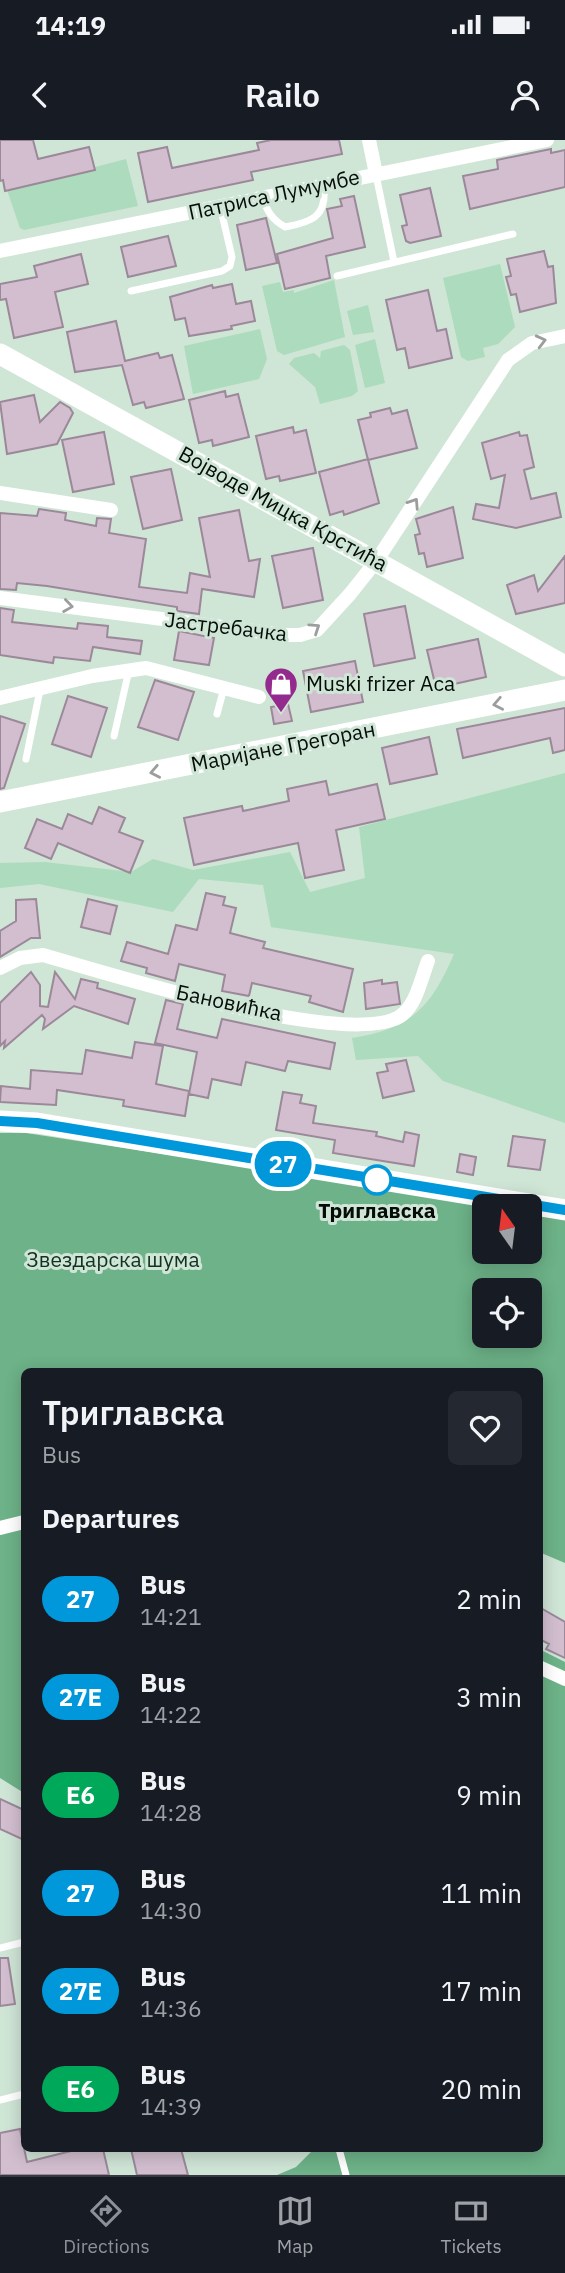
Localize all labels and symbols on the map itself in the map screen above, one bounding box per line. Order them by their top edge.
street label: Патриса Лумумбе [186,162,362,226]
one-way arrow [535,335,547,349]
street label: Војводе Мицка Крстића [174,439,393,577]
one-way arrow [405,497,418,510]
one-way arrow [62,598,74,613]
street label: Јастребачка [163,605,289,647]
one-way arrow [307,623,320,636]
shop icon: Muski frizer Aca [262,665,300,714]
place label: Muski frizer Aca [306,669,455,697]
one-way arrow [492,695,504,710]
street label: Маријане Грегоран [188,714,377,778]
one-way arrow [149,763,161,778]
street label: Бановићка [174,977,285,1027]
line badge: 27 [252,1141,314,1187]
marker: Триглавска [362,1165,392,1195]
north arrow [472,1194,542,1264]
place label: Триглавска [318,1196,436,1224]
park label: Звездарска шума [26,1245,200,1273]

